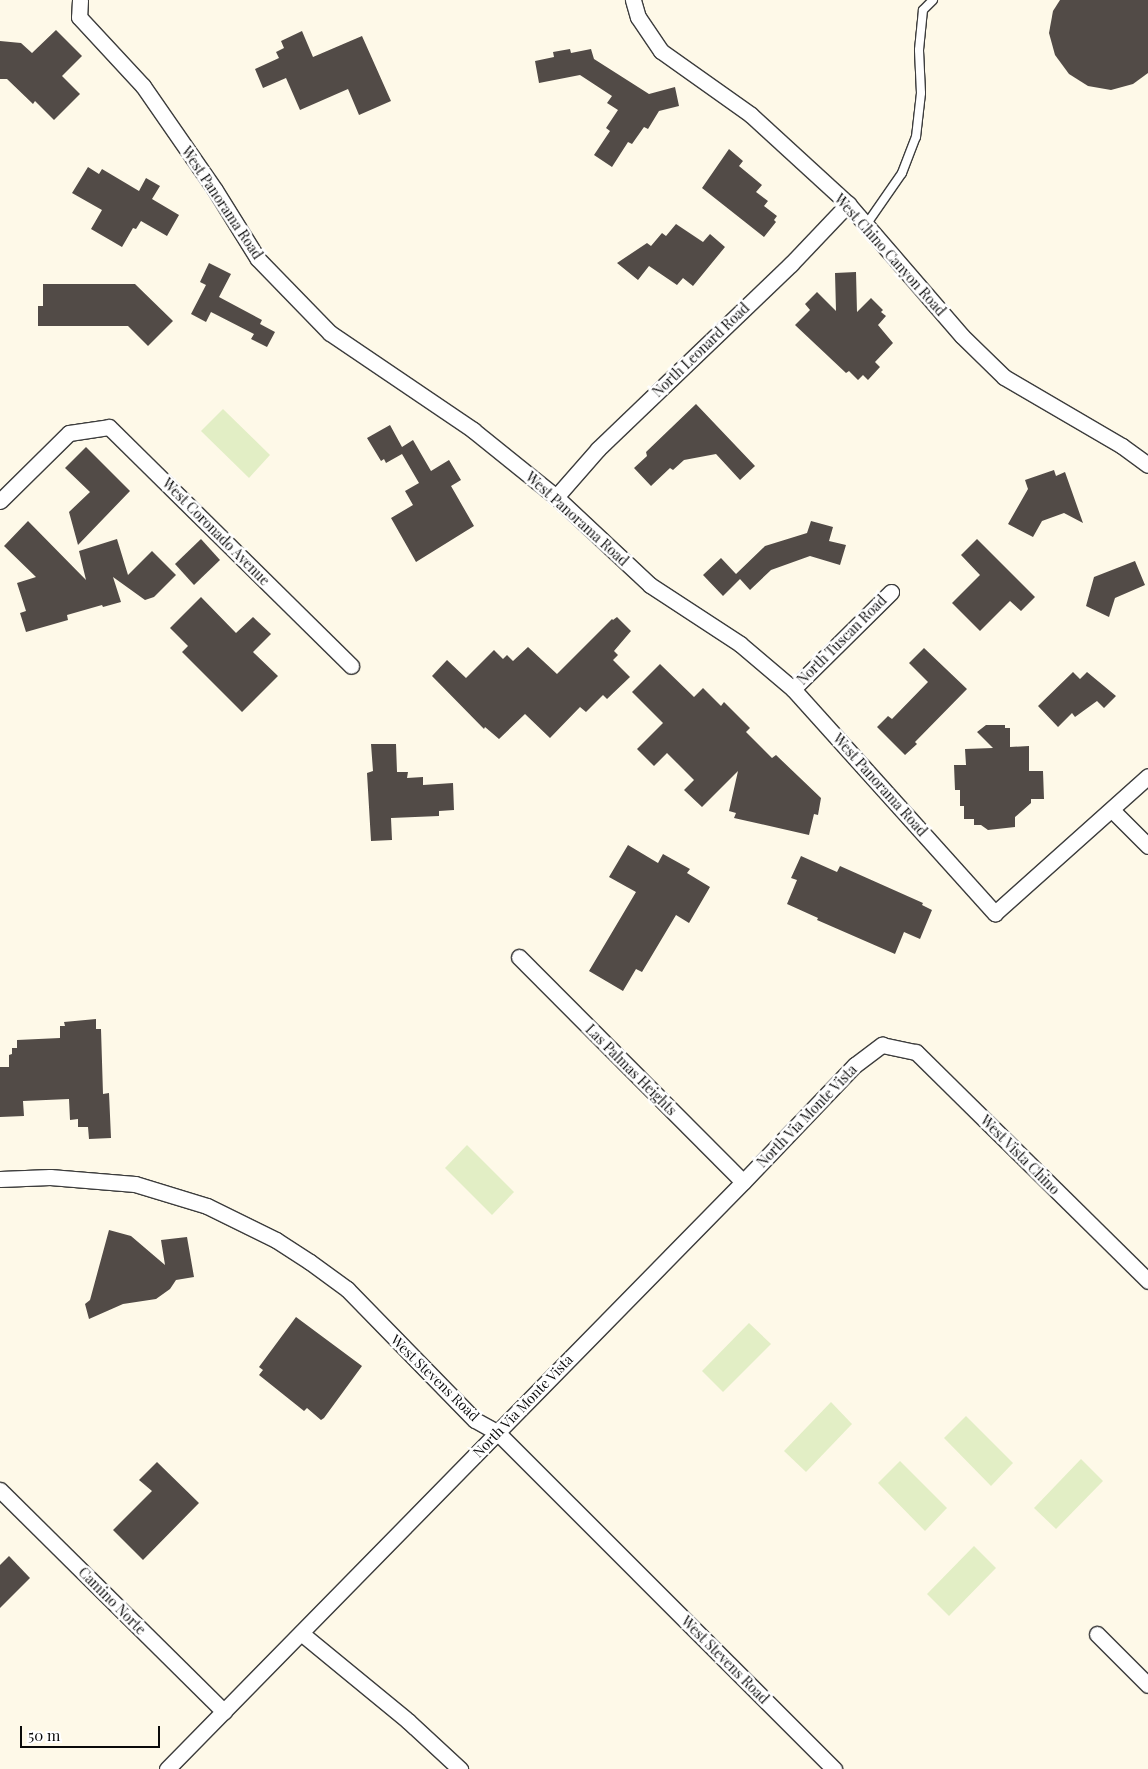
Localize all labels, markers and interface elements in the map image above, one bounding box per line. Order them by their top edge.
street label: West Panorama Road [178,143,266,263]
street label: West Chino Canyon Road [831,191,949,319]
street label: North Leonard Road [649,300,753,400]
street label: West Panorama Road [522,468,632,570]
street label: West Coronado Avenue [159,475,273,589]
street label: North Tuscan Road [794,592,890,688]
street label: West Panorama Road [829,730,931,840]
street label: Las Palmas Heights [582,1021,680,1119]
street label: North Via Monte Vista [753,1061,861,1171]
street label: West Vista Chino [977,1112,1063,1198]
street label: West Stevens Road [387,1331,483,1425]
street label: North Via Monte Vista [469,1351,577,1461]
street label: Camino Norte [75,1564,149,1638]
street label: West Stevens Road [678,1613,772,1707]
scale bar [22,1716,162,1748]
text: 50 m [28,1725,60,1745]

